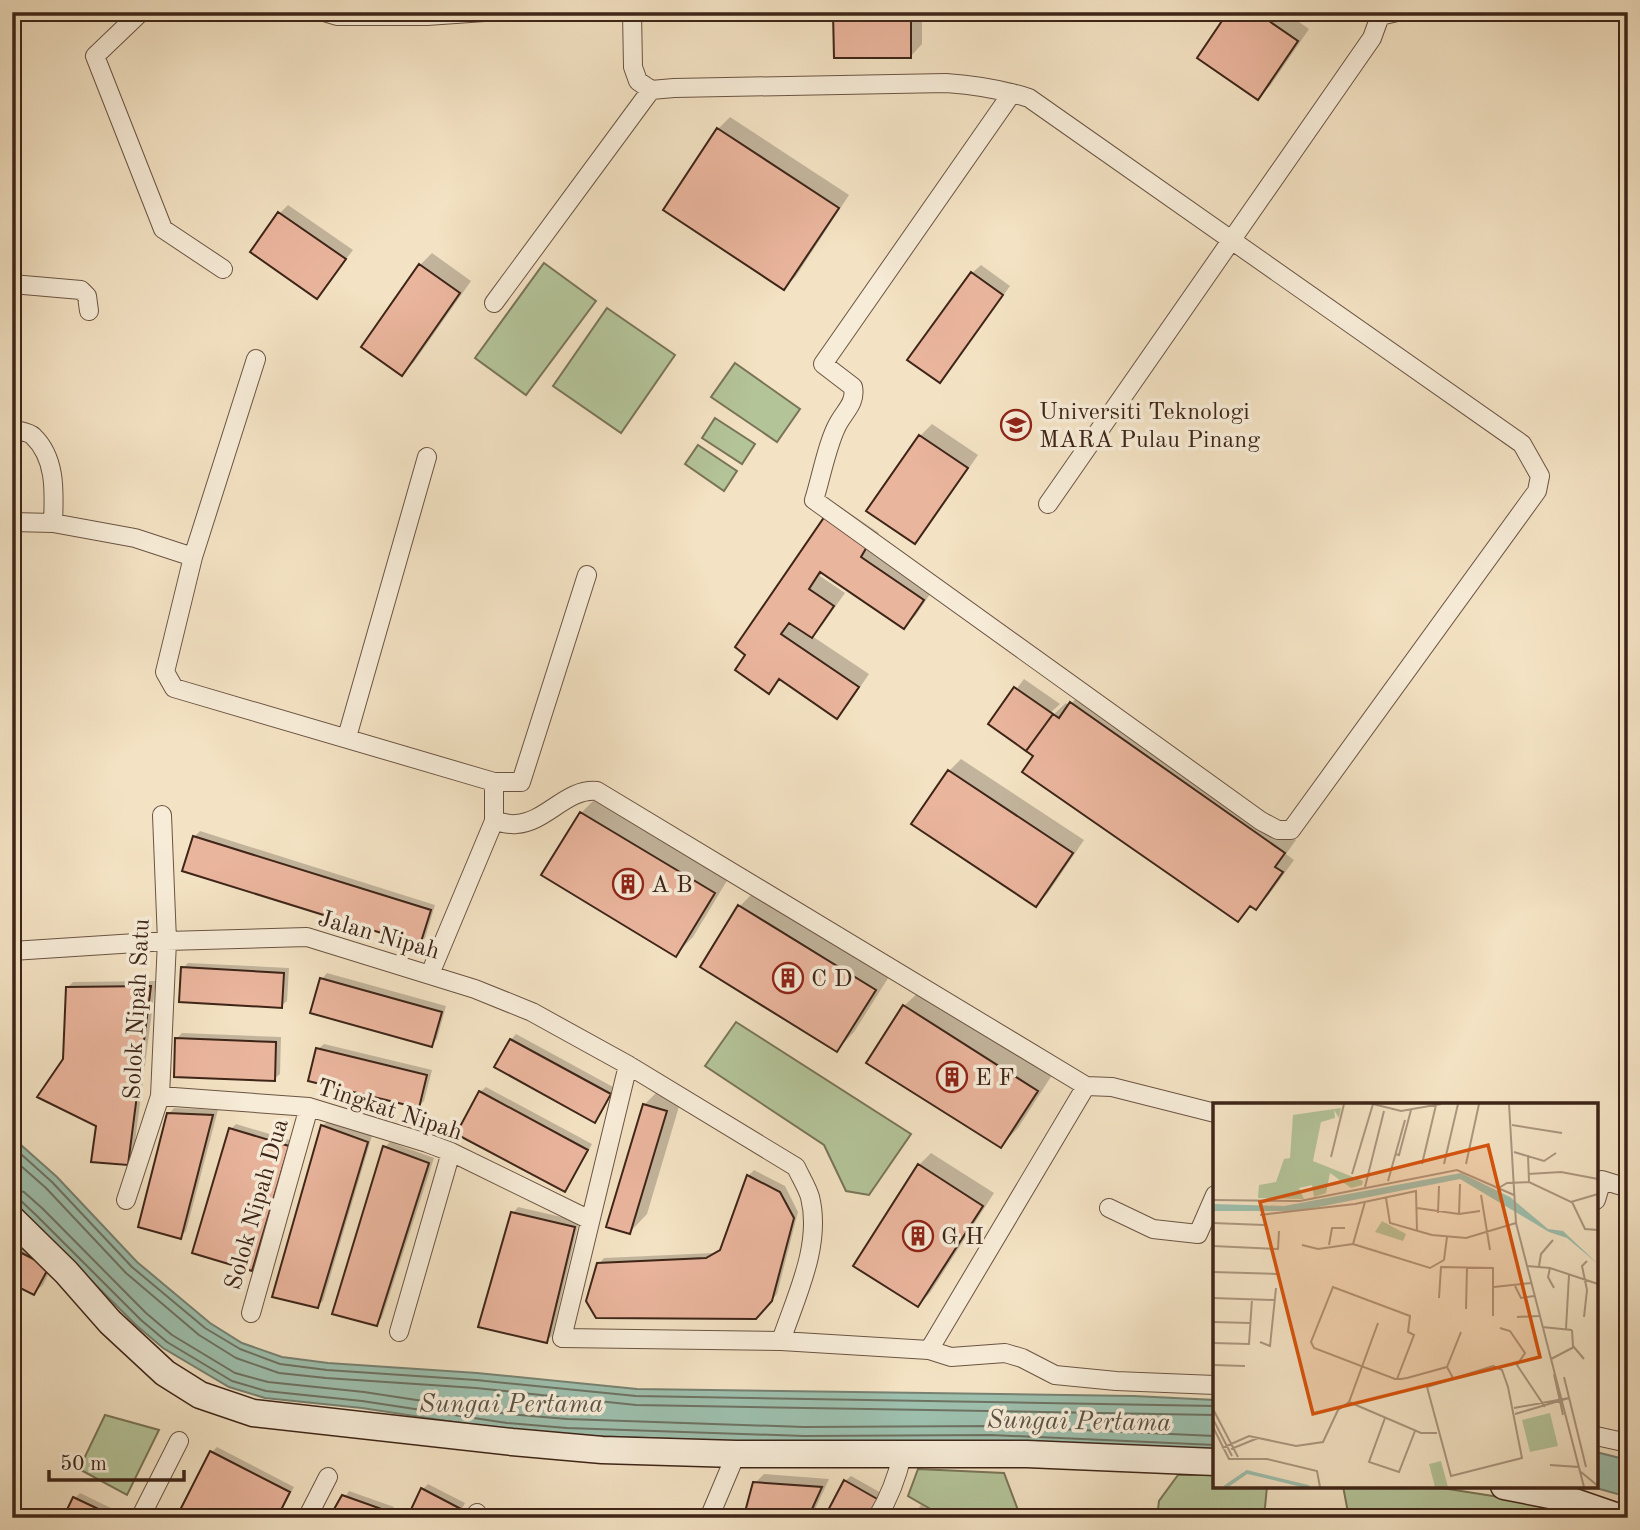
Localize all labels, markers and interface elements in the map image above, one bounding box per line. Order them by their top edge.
place label: Universiti Teknologi MARA Pulau Pinang [1039,401,1260,453]
school or university icon: Universiti Teknologi MARA Pulau Pinang [999,408,1033,442]
building icon: A B [611,867,645,901]
place label: A B [651,874,693,898]
street label: Jalan Nipah [315,907,442,965]
street label: Solok Nipah Satu [121,918,155,1100]
building icon: C D [771,961,805,995]
place label: C D [811,968,853,992]
building icon: E F [935,1060,969,1094]
place label: E F [975,1067,1015,1091]
street label: Tingkat Nipah [314,1076,465,1146]
inset map [1213,1103,1598,1488]
street label: Solok Nipah Dua [222,1116,294,1293]
building icon: G H [901,1219,935,1253]
place label: G H [941,1226,984,1250]
water label: Sungai Pertama [419,1392,603,1418]
water label: Sungai Pertama [987,1407,1171,1437]
scale bar [49,1439,184,1483]
text: 50 m [60,1454,107,1475]

